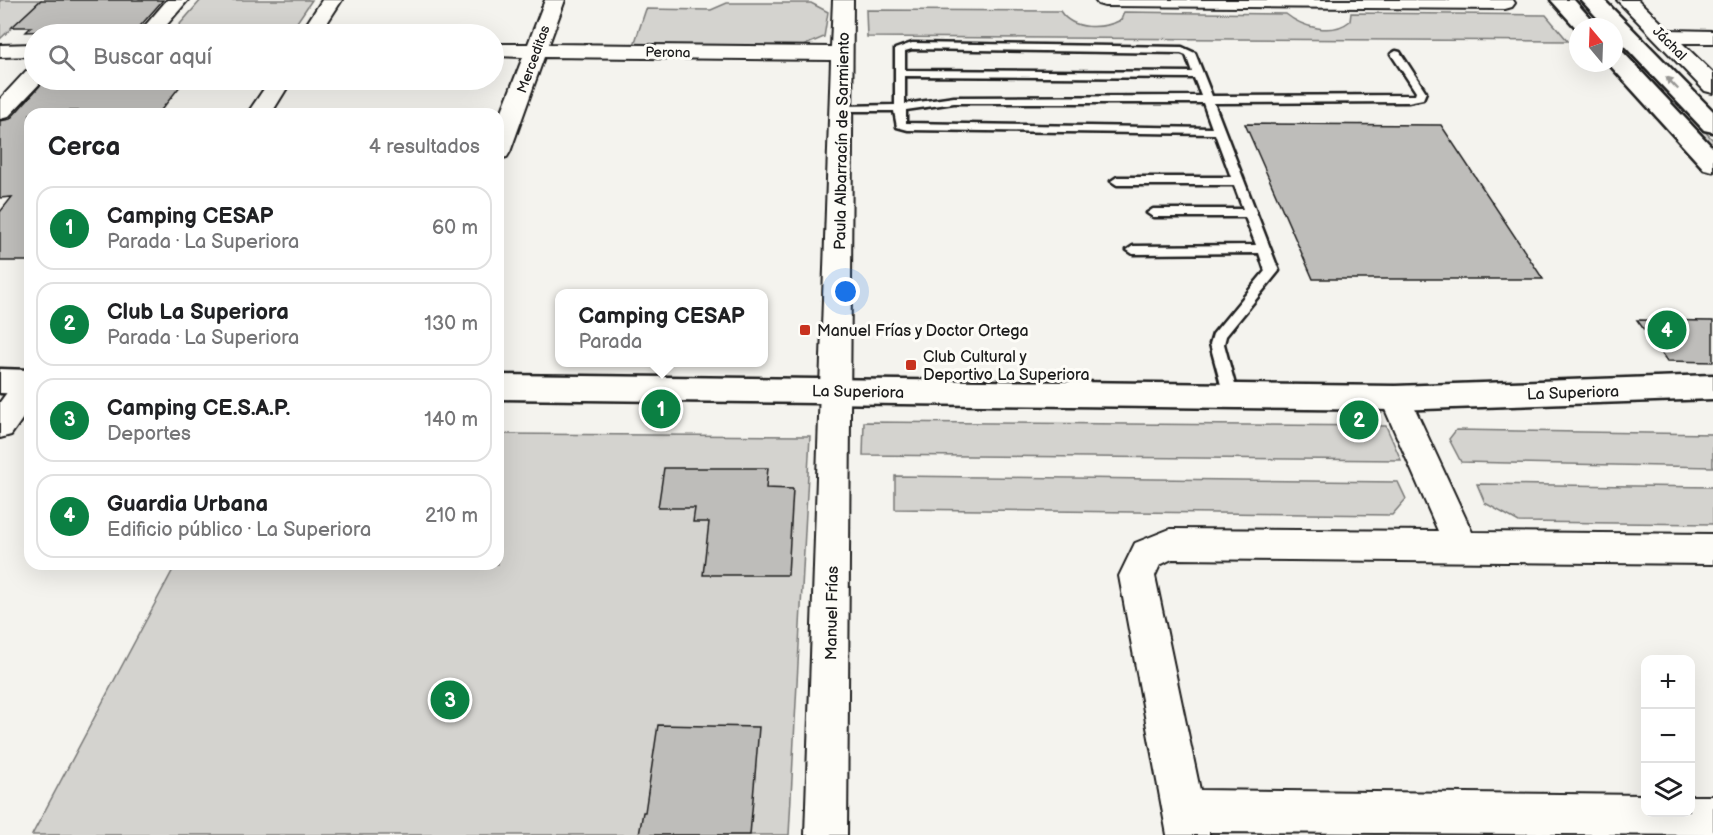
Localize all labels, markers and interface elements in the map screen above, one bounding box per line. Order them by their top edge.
north arrow [1569,18,1623,72]
street label: Merceditas [513,23,554,95]
street label: Jáchal [1649,23,1690,64]
search box [24,24,504,90]
street label: Paula Albarracín de Sarmiento [831,32,854,250]
icon: search [45,41,78,74]
text: Buscar aquí [93,44,212,71]
street label: Perona [645,44,691,61]
one-way arrow [1666,76,1680,90]
text: Cerca [48,132,120,163]
text: 4 resultados [369,135,480,159]
text: Camping CESAP [107,203,273,230]
text: 1 [65,216,74,240]
text: 60 m [432,216,478,240]
text: Parada · La Superiora [107,230,299,254]
your location [831,277,860,306]
popup [555,289,768,367]
text: Club La Superiora [107,299,289,326]
text: Camping CESAP [578,303,745,330]
pin: 4 [1648,308,1686,352]
text: 2 [64,312,75,336]
text: 130 m [424,312,478,336]
place label: Manuel Frías y Doctor Ortega [817,322,1029,341]
marker: Manuel Frías y Doctor Ortega [798,323,812,337]
text: Parada · La Superiora [107,326,299,350]
text: Parada [578,330,642,354]
place label: Club Cultural y Deportivo La Superiora [923,348,1090,385]
marker: Club Cultural y Deportivo La Superiora [904,358,918,372]
street label: La Superiora [812,382,904,403]
street label: La Superiora [1527,382,1619,405]
pin: 1 [642,386,680,432]
text: Camping CE.S.A.P. [107,395,290,422]
pin: 2 [1340,398,1378,442]
text: 3 [64,408,75,432]
text: 140 m [424,408,478,432]
text: Deportes [107,422,191,446]
text: Guardia Urbana [107,491,268,518]
text: 4 [64,504,75,528]
text: 210 m [425,504,478,528]
text: Edificio público · La Superiora [107,518,371,542]
street label: Manuel Frías [822,566,843,660]
map controls [1641,655,1695,817]
button: + [1641,655,1695,709]
pin: 3 [430,678,470,722]
button: − [1641,709,1695,763]
button: layers [1641,763,1695,817]

